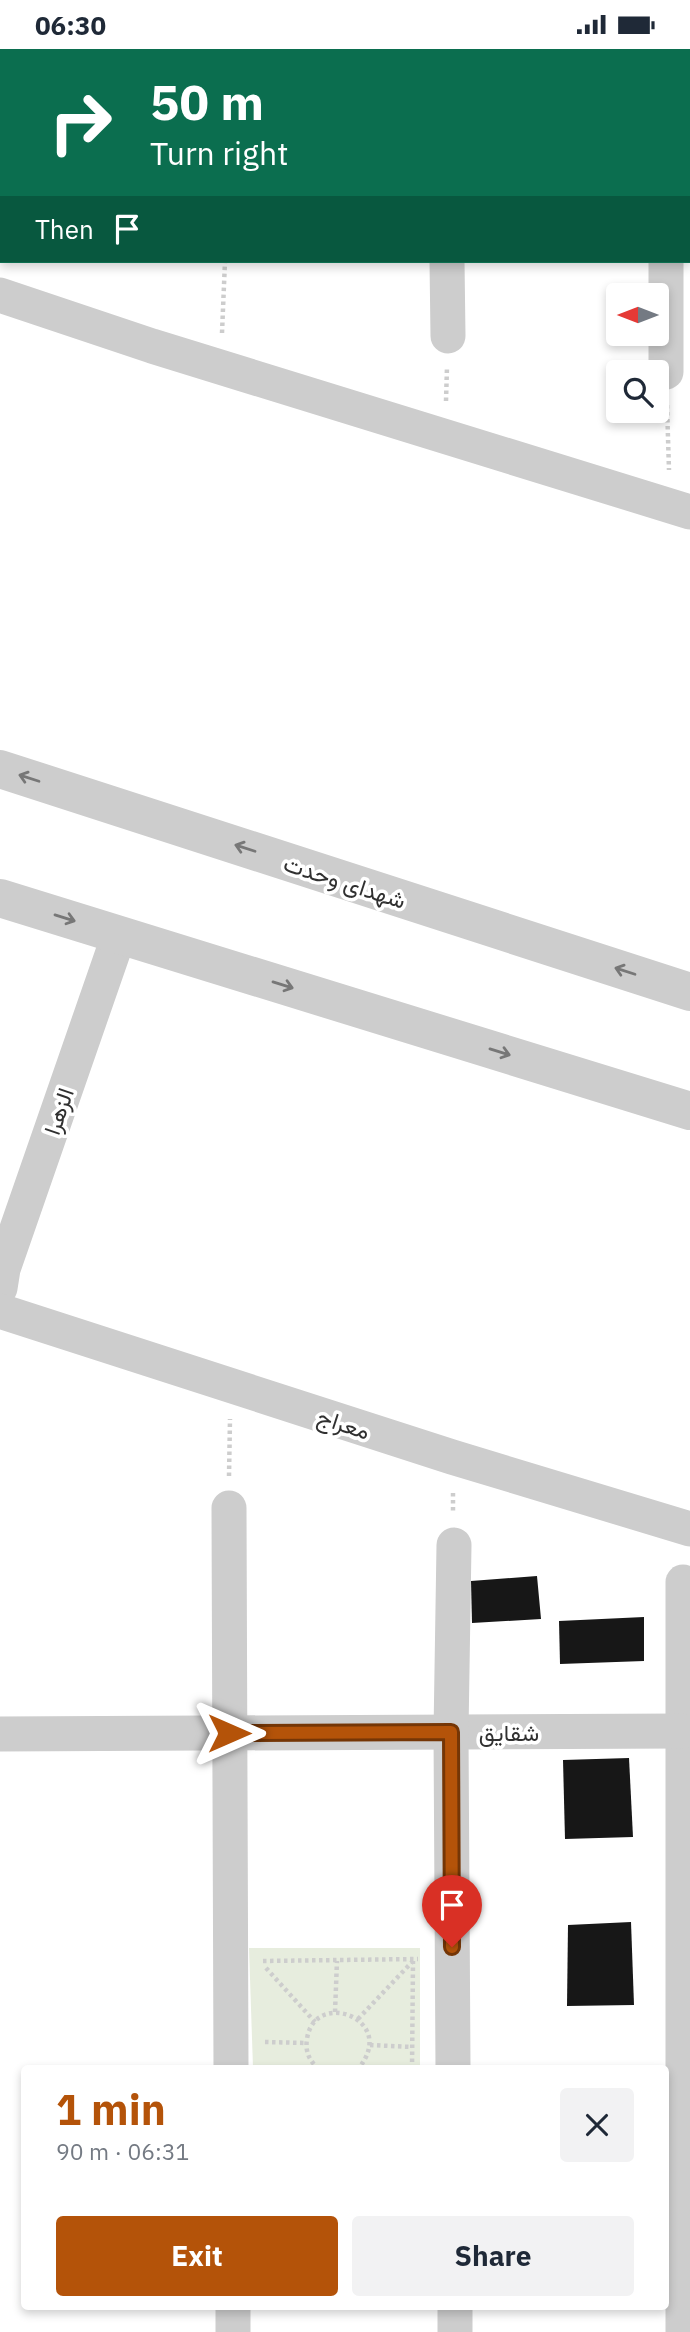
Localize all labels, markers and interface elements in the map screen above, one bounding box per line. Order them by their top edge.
text: 06:30 [35,8,106,42]
text: 50 m [150,70,264,133]
icon: right [35,77,126,168]
text: Turn right [150,132,288,174]
icon: arrive [108,210,146,248]
text: Then [35,212,94,246]
north arrow [606,283,668,347]
map controls [606,283,669,423]
button: search [606,360,669,423]
one-way arrow [18,771,40,784]
one-way arrow [235,841,257,854]
street label: شهدای وحدت [280,847,410,916]
one-way arrow [54,913,76,925]
one-way arrow [614,964,636,977]
one-way arrow [271,980,293,992]
one-way arrow [489,1046,511,1059]
street label: الزهرا [36,1084,81,1139]
street label: معراج [313,1400,374,1447]
position arrow [192,1696,266,1770]
street label: شقایق [479,1717,539,1747]
pin [422,1875,482,1947]
icon: arrive [433,1886,471,1924]
text: 1 min [56,2082,166,2137]
button: close [560,2088,634,2162]
text: 90 m · 06:31 [56,2136,189,2166]
button: Exit [56,2216,338,2296]
button: Share [352,2216,634,2296]

